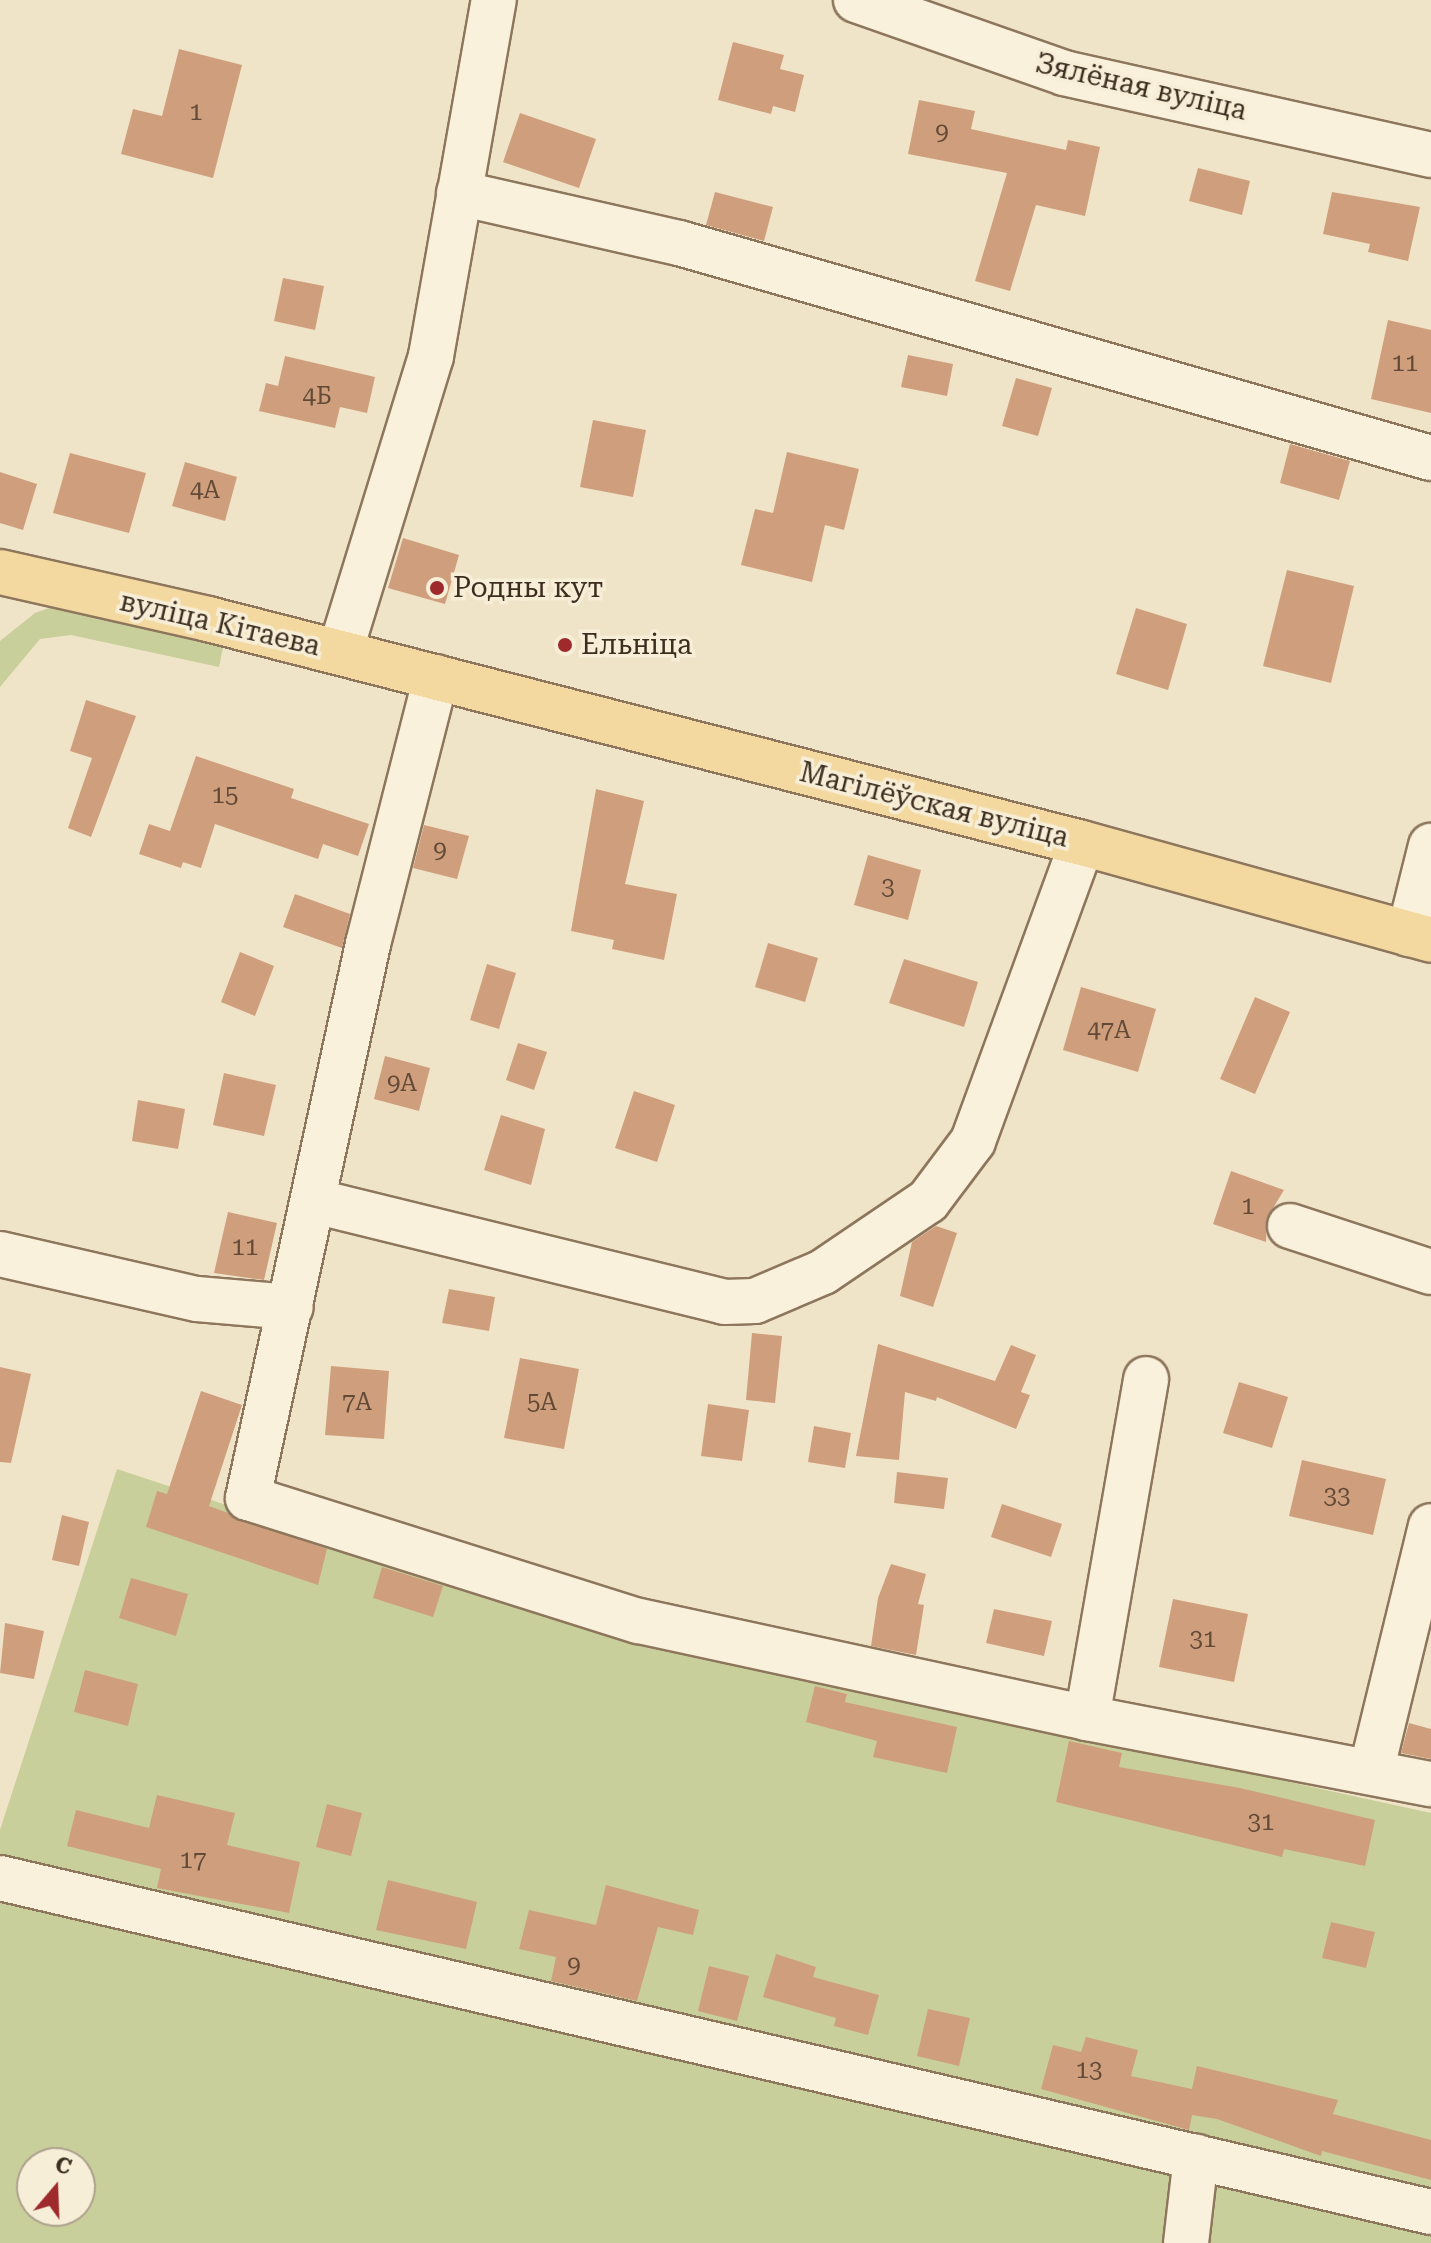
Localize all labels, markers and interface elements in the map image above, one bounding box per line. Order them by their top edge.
street label: Зялёная вуліца [1032,46,1250,128]
house number: 1 [189,99,203,127]
house number: 9 [935,119,949,147]
house number: 11 [1392,350,1418,378]
house number: 4Б [303,383,331,411]
house number: 4А [190,477,220,505]
place label: Родны кут [453,571,603,605]
marker: Родны кут [428,579,446,597]
street label: вуліца Кітаева [117,585,323,663]
place label: Ельніца [581,628,692,662]
marker: Ельніца [556,636,574,654]
street label: Магілёўская вуліца [796,755,1072,855]
house number: 15 [212,782,238,810]
house number: 9 [433,837,447,865]
house number: 3 [881,874,895,902]
house number: 47А [1087,1017,1131,1045]
house number: 9А [387,1070,417,1098]
house number: 1 [1241,1193,1255,1221]
house number: 11 [232,1234,258,1262]
house number: 7А [342,1389,372,1417]
house number: 5А [527,1389,557,1417]
house number: 33 [1324,1483,1350,1511]
house number: 31 [1190,1626,1216,1654]
house number: 31 [1248,1809,1274,1837]
house number: 17 [180,1847,206,1875]
house number: 9 [567,1952,581,1980]
house number: 13 [1076,2057,1102,2085]
north arrow [16,2147,96,2227]
text: С [52,2151,75,2180]

